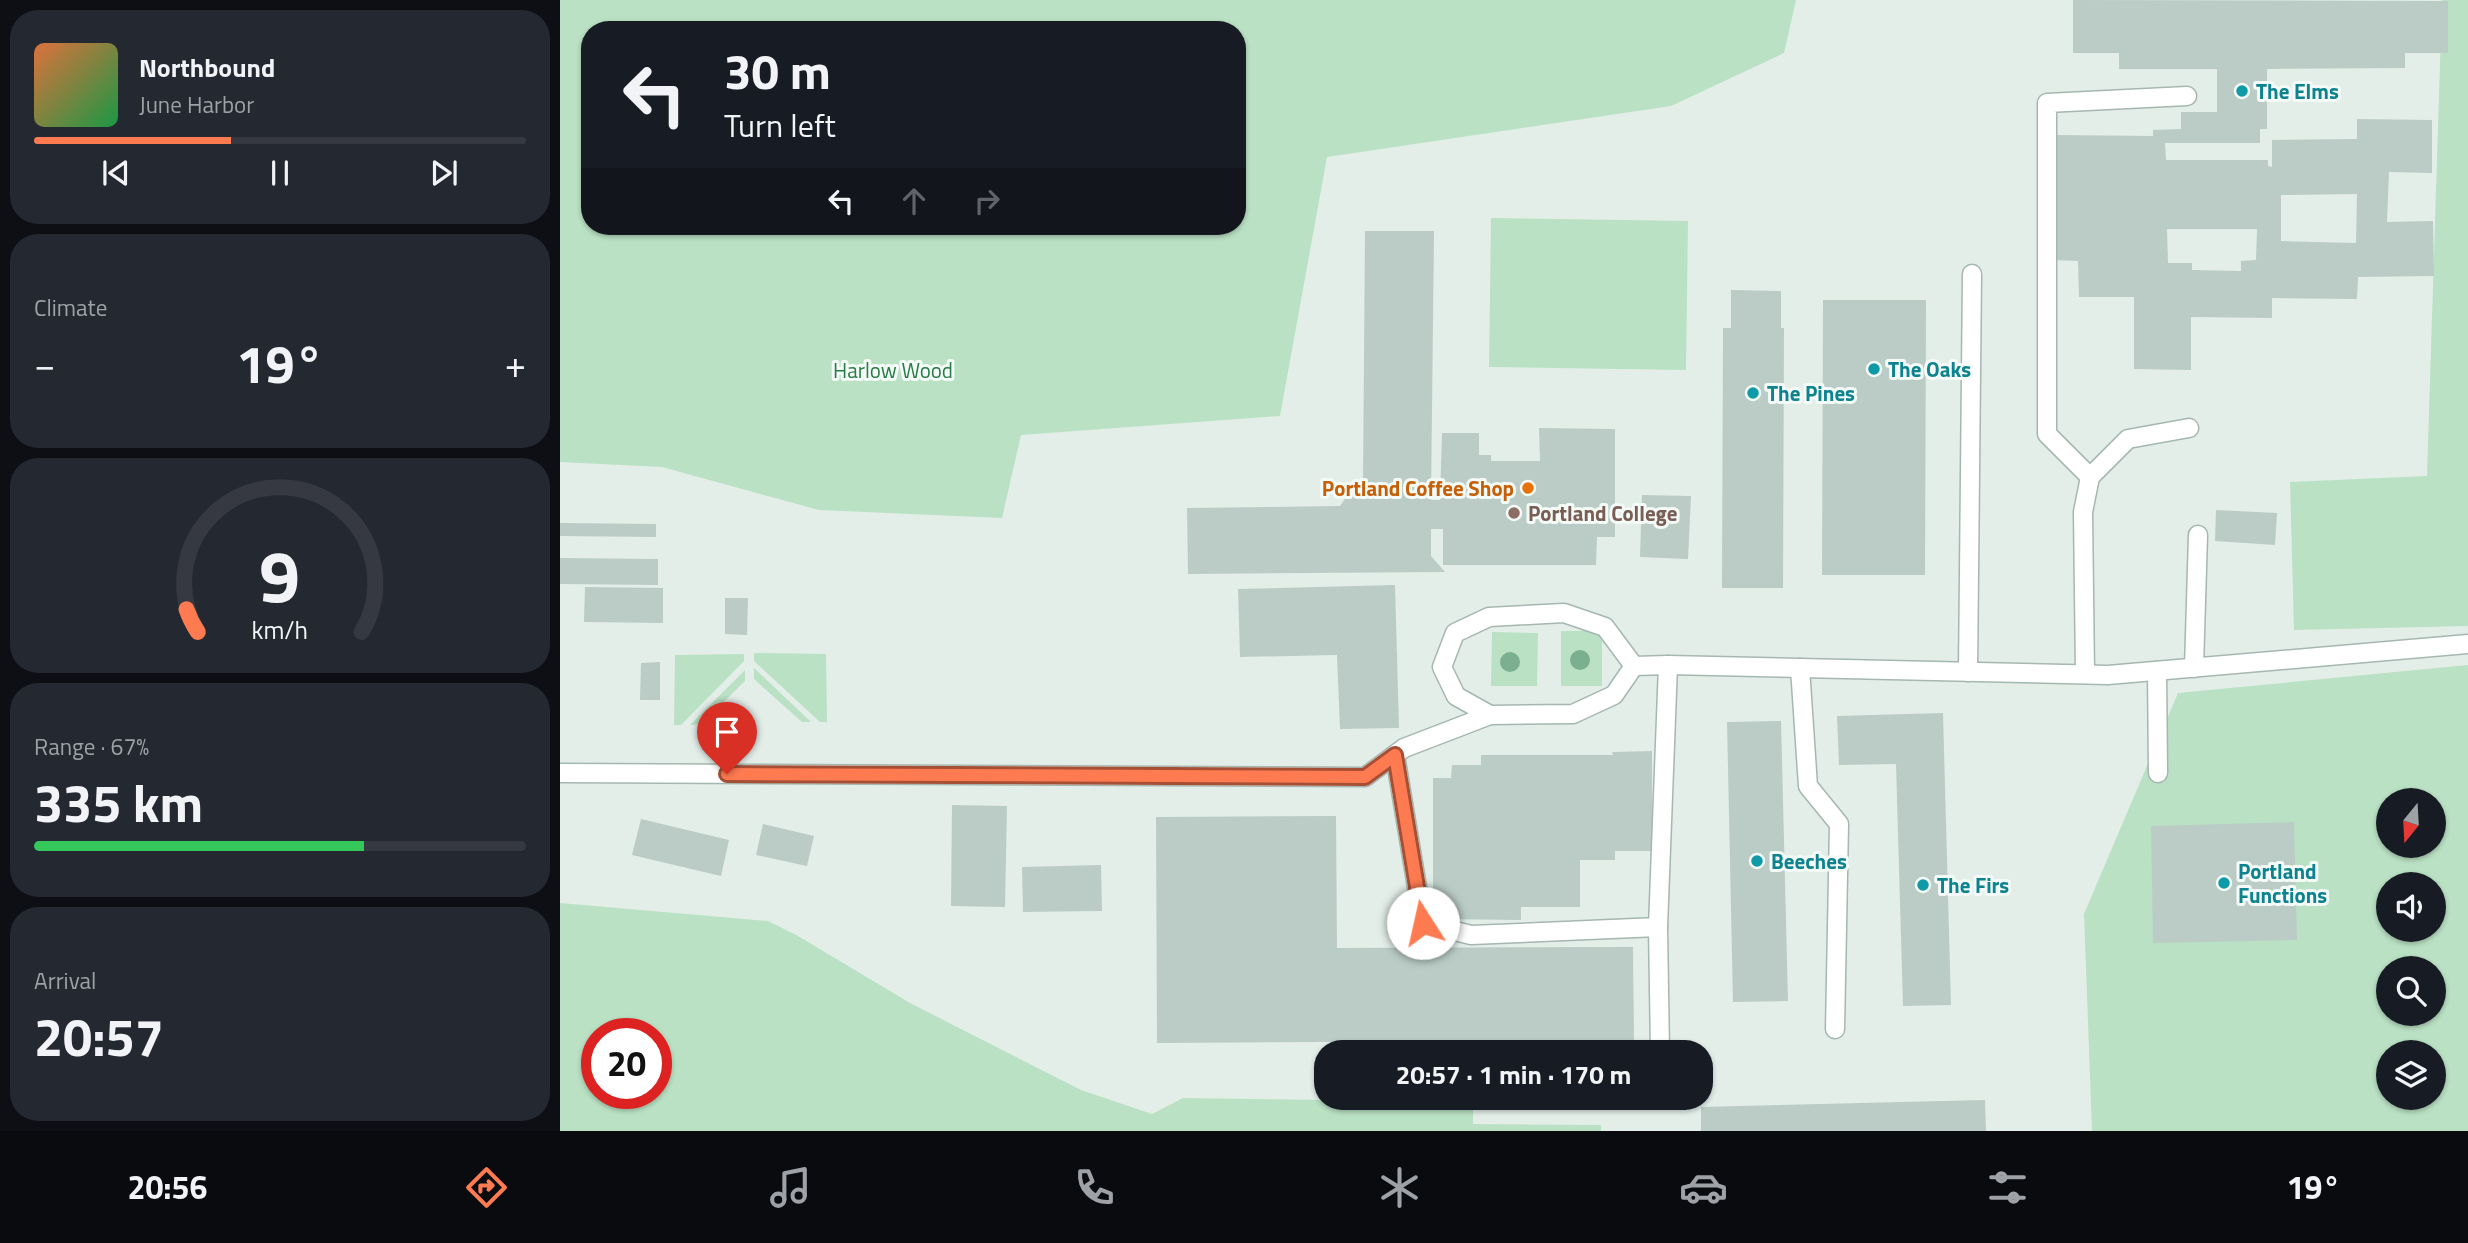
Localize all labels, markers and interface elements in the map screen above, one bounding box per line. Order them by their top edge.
text: 30 m [724,33,831,108]
text: Northbound [139,48,275,87]
icon: left [609,49,700,140]
place label: The Elms [2256,75,2339,107]
marker: The Elms [2234,83,2250,99]
text: June Harbor [139,87,254,122]
text: Turn left [724,101,836,149]
icon: previous [97,154,135,192]
icon: pause [261,154,299,192]
icon: next [425,154,463,192]
icon: left [822,182,860,220]
icon: ahead [895,182,933,220]
icon: right [968,182,1006,220]
text: Climate [34,290,107,325]
text: 19° [236,324,324,403]
text: − [34,335,55,393]
text: + [505,335,526,393]
place label: The Oaks [1888,353,1971,385]
park label: Harlow Wood [833,354,953,386]
marker: The Oaks [1866,361,1882,377]
place label: The Pines [1767,377,1855,409]
marker: The Pines [1745,385,1761,401]
place label: Portland Coffee Shop [1322,472,1514,504]
marker: Portland Coffee Shop [1520,480,1536,496]
place label: Portland College [1528,497,1678,529]
marker: Portland College [1506,505,1522,521]
text: 9 [260,520,300,630]
text: km/h [252,610,308,648]
pin [697,702,757,774]
icon: arrive [708,713,746,751]
text: Range · 67% [34,729,149,764]
text: 335 km [34,763,203,842]
north arrow [2376,788,2446,858]
map controls [2376,788,2446,1110]
place label: Beeches [1771,845,1847,877]
marker: Beeches [1749,853,1765,869]
place label: Portland Functions [2238,855,2327,911]
place label: The Firs [1937,869,2009,901]
button: sound [2376,872,2446,942]
marker: Portland Functions [2216,875,2232,891]
marker: The Firs [1915,877,1931,893]
position arrow [1386,886,1460,960]
button: search [2376,956,2446,1026]
text: Arrival [34,963,96,998]
text: 20:57 [34,997,164,1076]
speed limit sign: 20 [581,1018,672,1109]
button: layers [2376,1040,2446,1110]
text: 20:57 · 1 min · 170 m [1396,1055,1631,1094]
text: 20:56 [128,1163,207,1211]
icon: directions [462,1163,511,1212]
icon: music [766,1163,815,1212]
icon: phone [1070,1163,1119,1212]
icon: climate [1375,1163,1424,1212]
icon: car [1679,1163,1728,1212]
icon: filters [1983,1163,2032,1212]
text: 19° [2287,1163,2340,1211]

